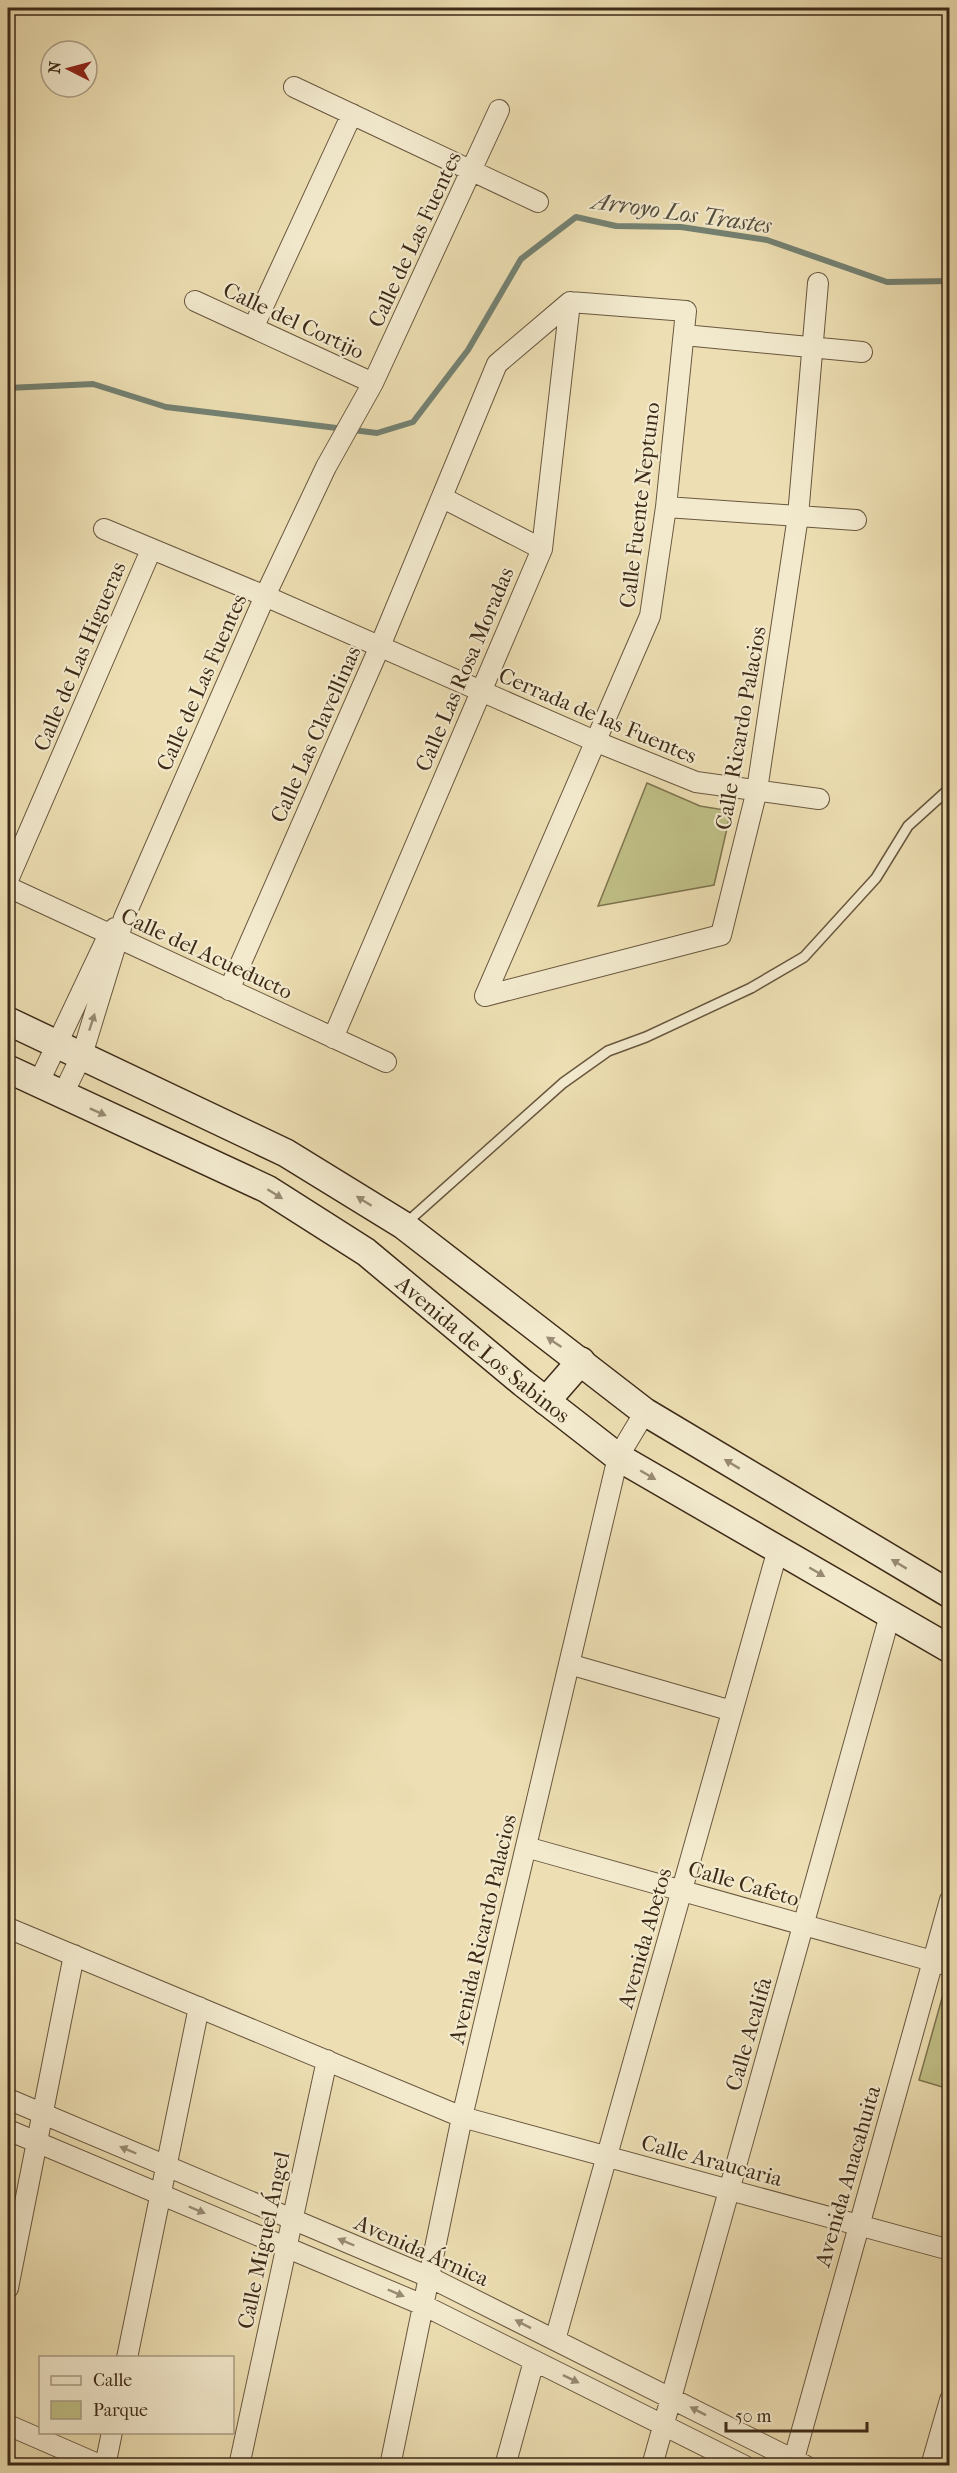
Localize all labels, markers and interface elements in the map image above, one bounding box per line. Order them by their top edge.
north arrow [39,39,99,99]
text: N [44,60,65,75]
street label: Calle de Las Fuentes [363,147,467,331]
water label: Arroyo Los Trastes [588,186,774,240]
street label: Calle del Cortijo [219,277,368,365]
street label: Calle Fuente Neptuno [614,401,666,609]
street label: Calle de Las Higueras [28,558,132,755]
street label: Calle Las Rosa Moradas [410,563,520,775]
street label: Calle de Las Fuentes [151,590,253,775]
street label: Calle Ricardo Palacios [710,624,772,832]
street label: Calle Las Clavellinas [265,642,367,827]
street label: Cerrada de las Fuentes [495,662,701,769]
street label: Calle del Acueducto [117,903,297,1005]
one-way arrow [88,1013,98,1031]
one-way arrow [90,1107,108,1117]
one-way arrow [267,1188,283,1199]
one-way arrow [356,1196,372,1207]
street label: Avenida de Los Sabinos [390,1270,575,1429]
one-way arrow [546,1336,562,1348]
one-way arrow [723,1459,740,1469]
one-way arrow [640,1469,657,1479]
one-way arrow [891,1558,907,1569]
one-way arrow [809,1567,826,1577]
street label: Avenida Ricardo Palacios [444,1812,522,2048]
street label: Calle Cafeto [685,1856,802,1912]
street label: Avenida Abetos [612,1865,677,2013]
street label: Calle Acalifa [720,1974,778,2094]
street label: Avenida Anacahuita [809,2082,886,2271]
street label: Calle Araucaria [639,2130,786,2192]
one-way arrow [119,2145,137,2154]
street label: Calle Miguel Ángel [231,2149,295,2331]
one-way arrow [188,2205,206,2215]
street label: Avenida Árnica [350,2208,494,2292]
one-way arrow [337,2237,355,2247]
one-way arrow [387,2289,405,2298]
one-way arrow [514,2319,531,2329]
legend [39,2356,234,2434]
text: Calle [93,2370,132,2391]
one-way arrow [563,2374,580,2383]
scale bar [726,2395,867,2433]
text: Parque [93,2400,148,2421]
one-way arrow [689,2406,706,2416]
text: 50 m [735,2406,772,2427]

